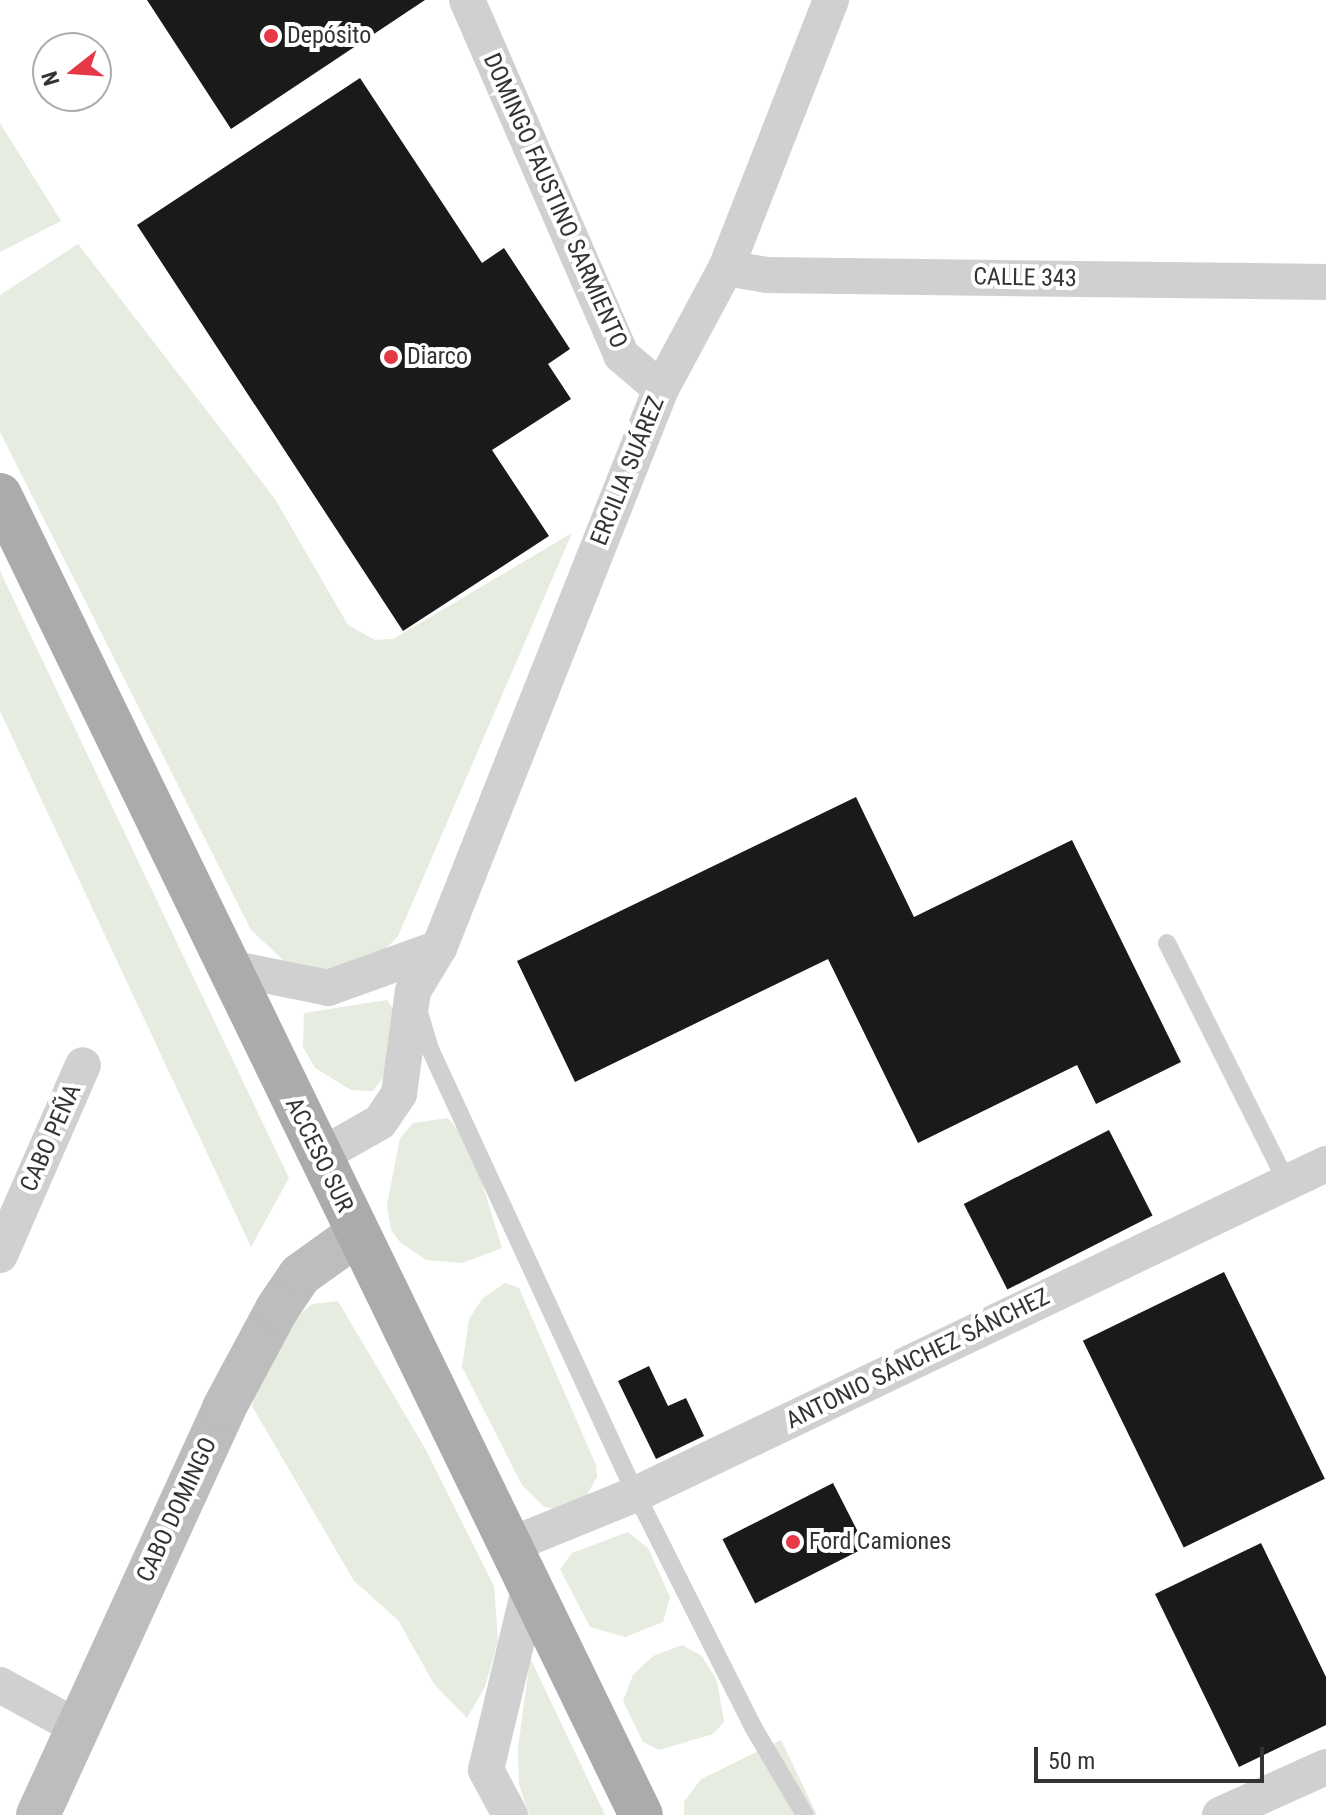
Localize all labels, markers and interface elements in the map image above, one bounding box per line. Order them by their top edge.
place label: Depósito [287,22,371,50]
marker: Depósito [262,27,280,45]
north arrow [32,32,112,112]
street label: DOMINGO FAUSTINO SARMIENTO [477,49,633,353]
text: N [37,68,64,89]
street label: CALLE 343 [973,263,1077,293]
place label: Diarco [407,343,468,371]
marker: Diarco [382,348,400,366]
street label: ERCILIA SUÁREZ [585,392,671,550]
street label: CABO PEÑA [15,1080,87,1196]
street label: ACCESO SUR [279,1093,359,1217]
street label: ANTONIO SÁNCHEZ SÁNCHEZ [782,1283,1054,1435]
street label: CABO DOMINGO [131,1433,223,1587]
place label: Ford Camiones [809,1528,951,1556]
marker: Ford Camiones [784,1533,802,1551]
scale bar [1038,1731,1268,1781]
text: 50 m [1048,1747,1095,1775]

